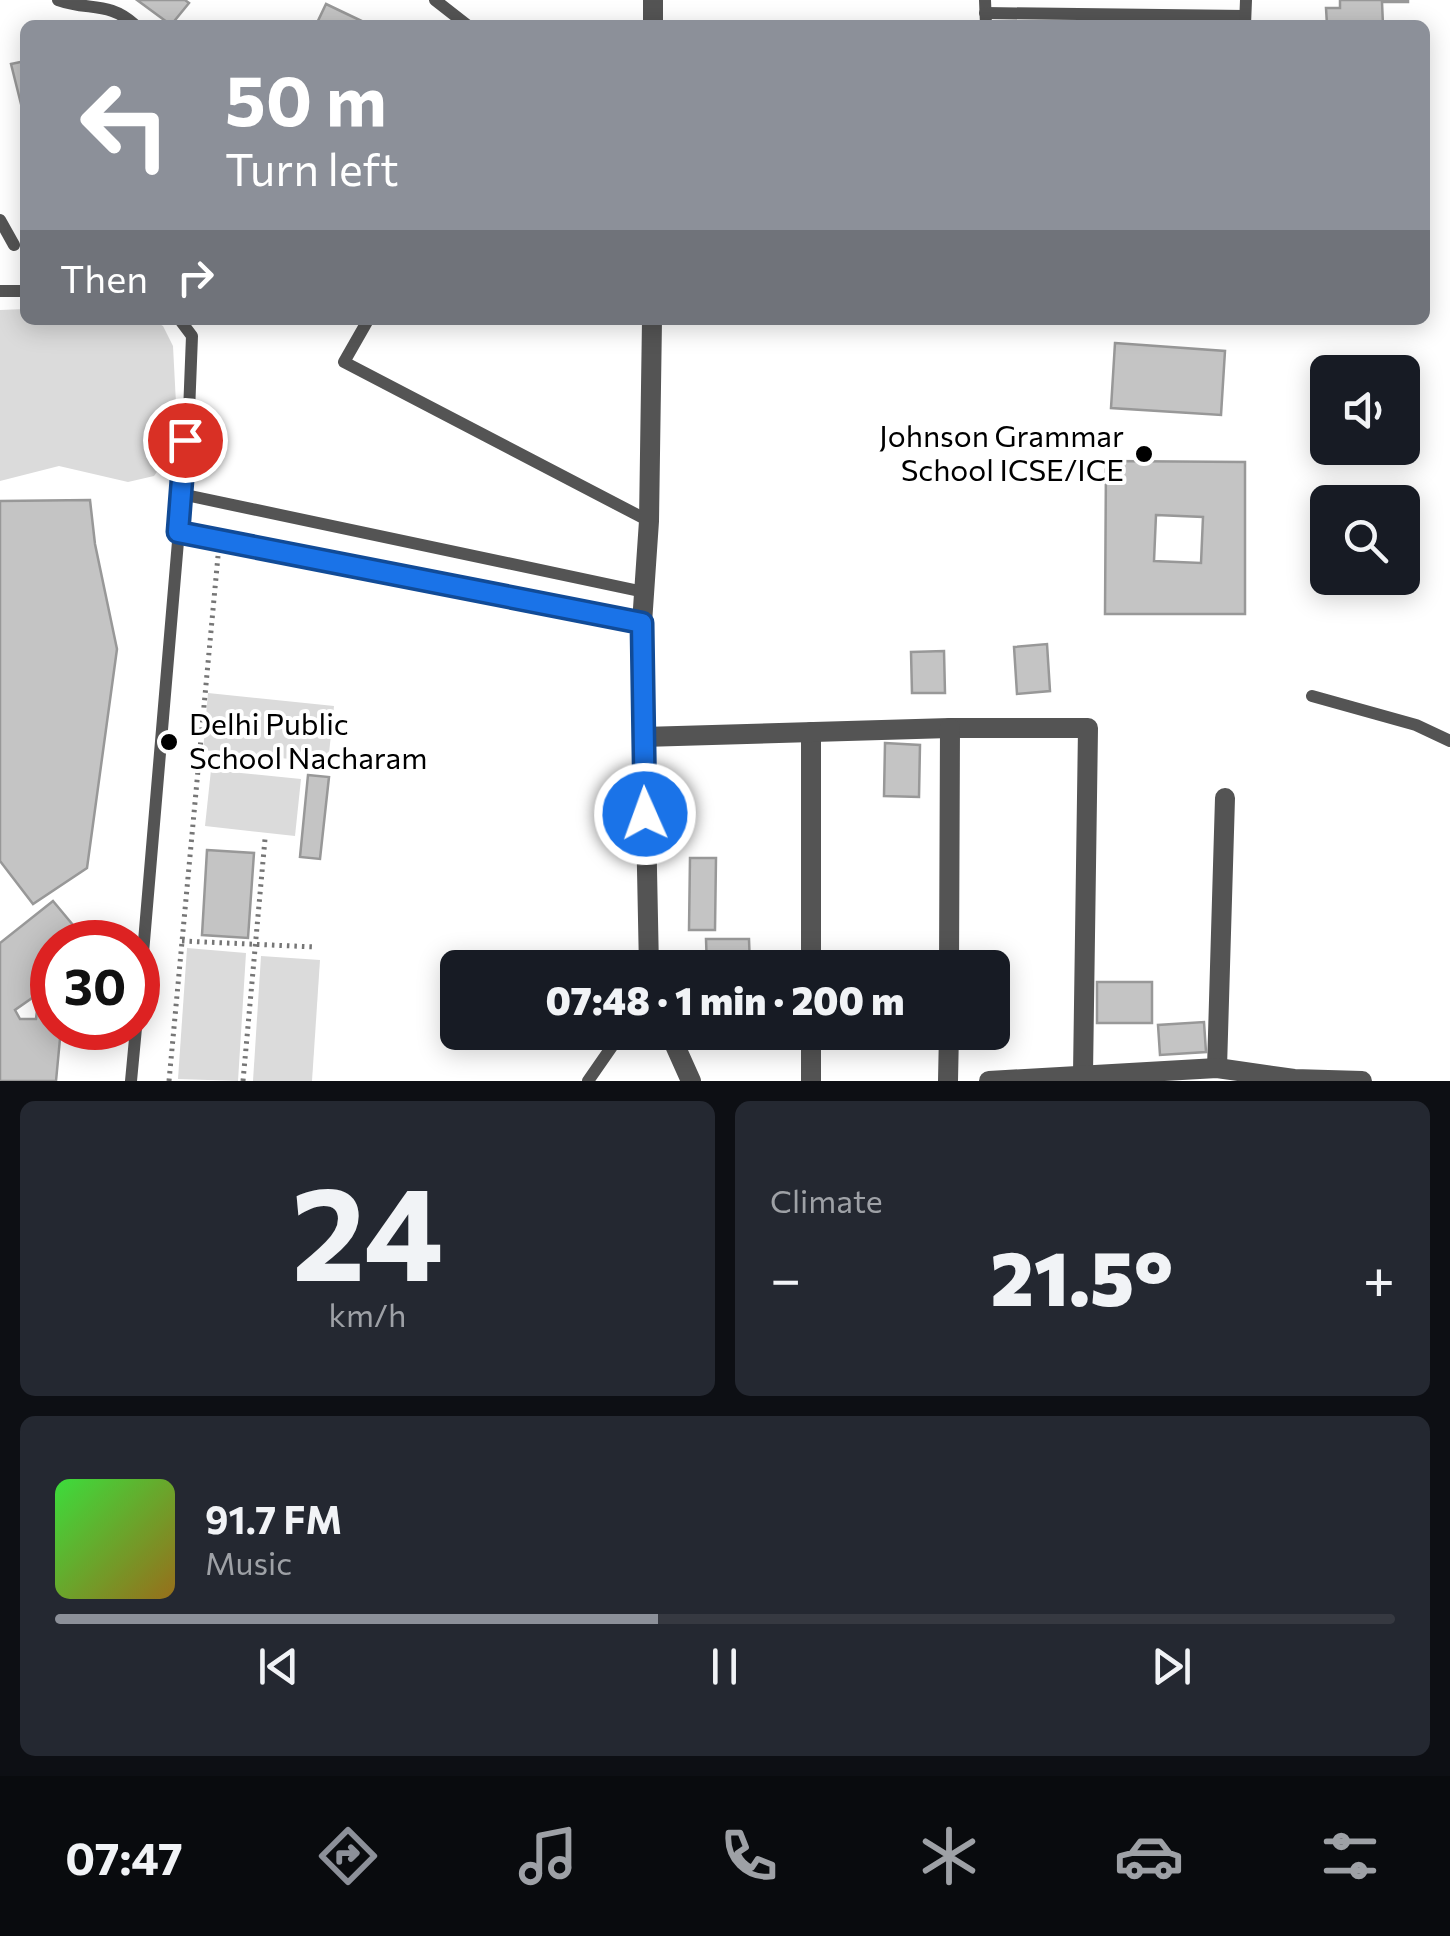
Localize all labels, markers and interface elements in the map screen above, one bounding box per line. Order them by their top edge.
text: 50 m [225,55,387,140]
icon: left [60,60,190,190]
text: Turn left [225,140,399,195]
icon: right [168,250,223,305]
text: Then [60,254,148,301]
map controls [1310,355,1420,595]
button: sound [1310,355,1420,465]
pin [143,398,228,483]
icon: arrive [158,413,213,468]
place label: Johnson Grammar School ICSE/ICE [879,416,1124,487]
marker: Johnson Grammar School ICSE/ICE [1133,443,1155,465]
button: search [1310,485,1420,595]
place label: Delhi Public School Nacharam [189,704,427,775]
marker: Delhi Public School Nacharam [158,731,180,753]
position arrow [593,762,697,866]
speed limit sign: 30 [30,920,160,1050]
text: 07:48 · 1 min · 200 m [546,976,904,1023]
text: 24 [292,1149,443,1308]
text: Climate [770,1180,883,1220]
text: 21.5° [991,1230,1173,1321]
text: − [770,1243,801,1310]
text: + [1363,1243,1395,1310]
text: km/h [329,1294,406,1334]
text: 91.7 FM [205,1495,342,1542]
text: Music [205,1542,292,1582]
icon: previous [251,1639,306,1694]
icon: pause [697,1639,752,1694]
icon: next [1144,1639,1199,1694]
icon: directions [313,1821,383,1891]
icon: music [513,1821,583,1891]
icon: phone [714,1821,784,1891]
icon: climate [914,1821,984,1891]
icon: car [1114,1821,1184,1891]
icon: filters [1315,1821,1385,1891]
text: 07:47 [65,1829,183,1884]

